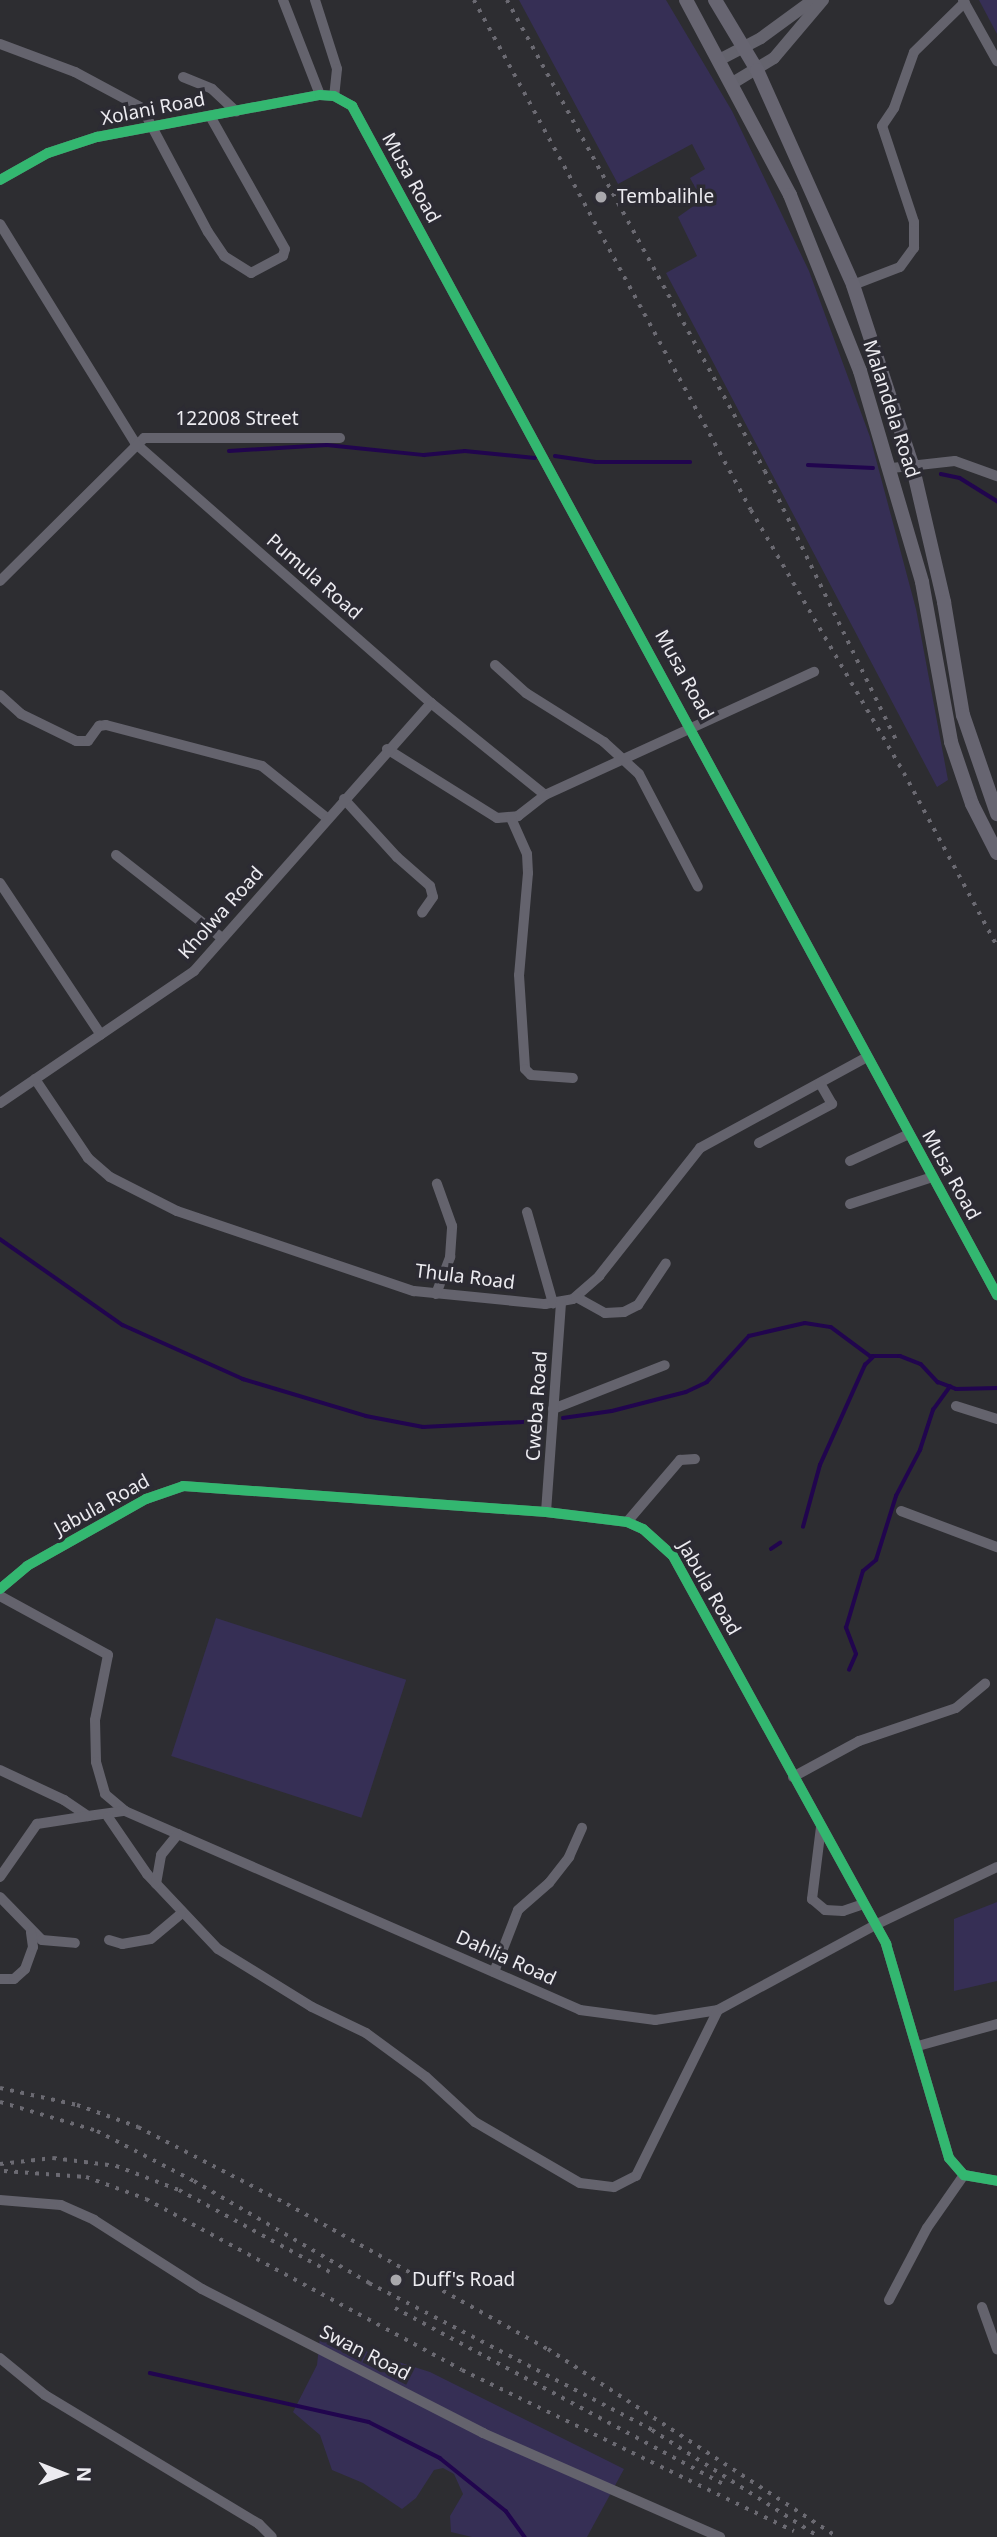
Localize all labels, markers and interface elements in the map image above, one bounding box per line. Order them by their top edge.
street label: Xolani Road [99,88,207,130]
street label: Musa Road [377,129,445,227]
place label: Tembalihle [617,186,714,208]
marker: Tembalihle [591,187,611,207]
street label: Malandela Road [858,337,924,481]
street label: 122008 Street [175,408,299,430]
street label: Pumula Road [262,529,366,625]
street label: Musa Road [650,626,718,724]
street label: Kholwa Road [174,862,268,964]
street label: Musa Road [917,1126,985,1224]
street label: Thula Road [414,1260,516,1294]
street label: Cweba Road [522,1350,552,1462]
street label: Jabula Road [50,1469,154,1541]
street label: Jabula Road [673,1537,745,1639]
street label: Dahlia Road [452,1926,560,1990]
place label: Duff's Road [412,2269,515,2291]
marker: Duff's Road [386,2270,406,2290]
street label: Swan Road [316,2321,414,2385]
north arrow [28,2439,98,2509]
text: N [71,2466,97,2482]

